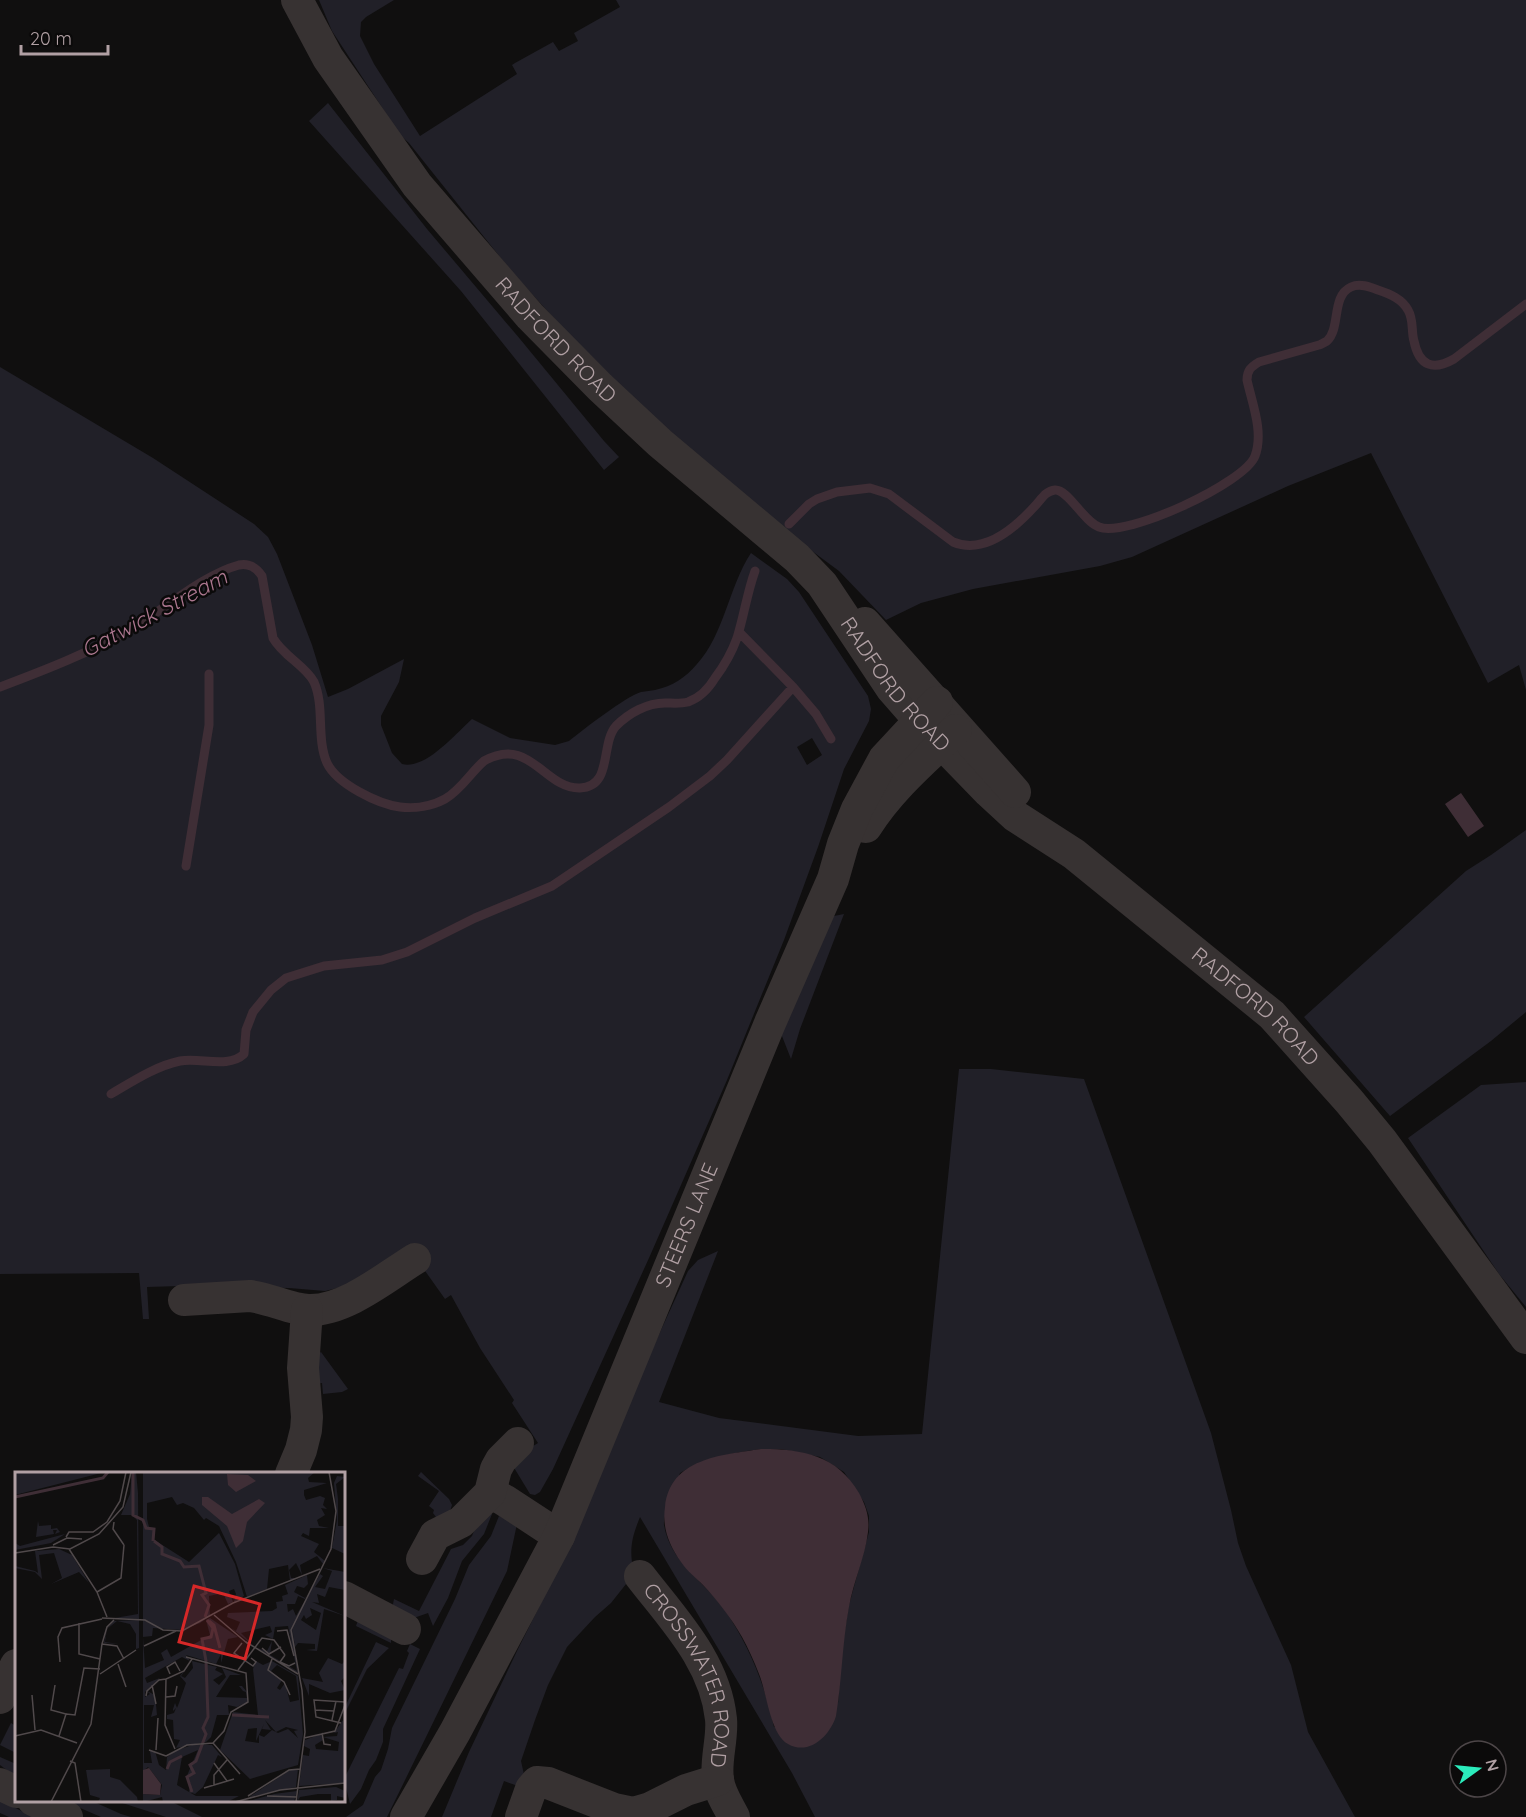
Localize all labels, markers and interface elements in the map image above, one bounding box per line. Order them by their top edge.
scale bar [21,18,108,56]
text: 20 m [30,27,72,50]
street label: RADFORD ROAD [490,271,622,408]
water label: Gatwick Stream [76,562,233,663]
street label: RADFORD ROAD [836,612,956,756]
street label: RADFORD ROAD [1187,941,1325,1071]
street label: STEERS LANE [649,1159,723,1291]
inset map [15,1472,345,1802]
street label: CROSSWATER ROAD [638,1577,736,1769]
north arrow [1448,1739,1508,1799]
text: N [1481,1757,1504,1773]

